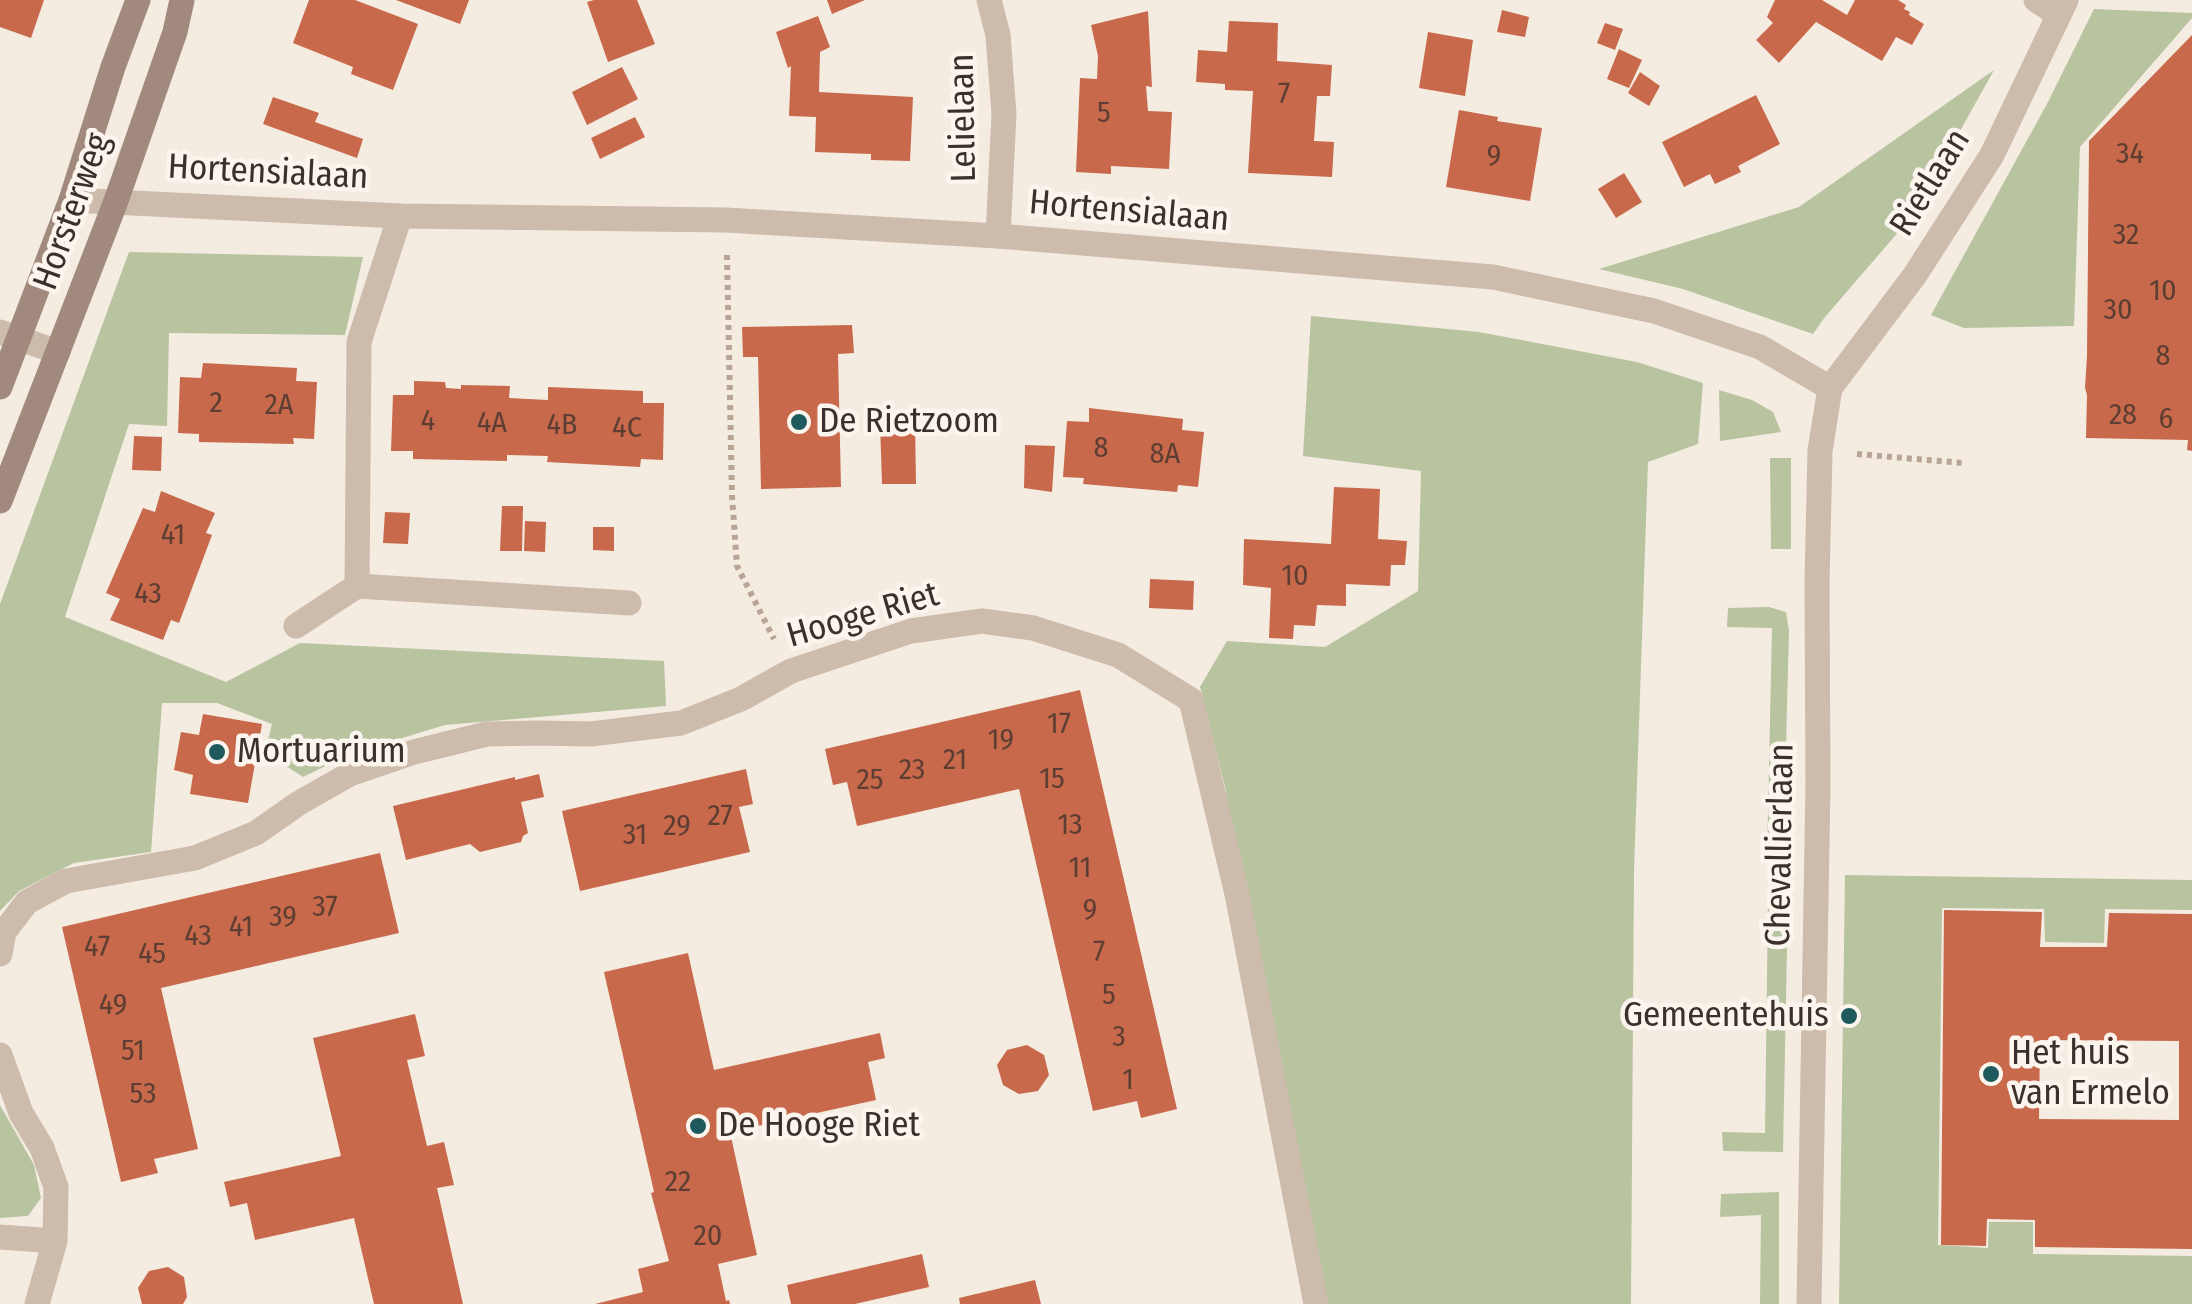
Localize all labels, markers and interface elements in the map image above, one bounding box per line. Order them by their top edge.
street label: Lelielaan [942,53,986,183]
house number: 7 [1278,77,1290,113]
house number: 5 [1097,96,1111,132]
street label: Rietlaan [1882,122,1980,244]
street label: Horsterweg [25,128,121,296]
house number: 34 [2116,137,2144,173]
house number: 9 [1487,139,1501,175]
street label: Hortensialaan [167,147,369,199]
street label: Hortensialaan [1027,182,1231,242]
house number: 32 [2113,218,2139,254]
house number: 10 [2149,274,2177,310]
house number: 30 [2103,293,2133,329]
house number: 8 [2156,339,2170,375]
house number: 2 [209,386,223,422]
house number: 2A [264,388,294,424]
house number: 28 [2109,398,2137,434]
place label: De Rietzoom [819,401,999,443]
house number: 6 [2159,402,2173,438]
house number: 4 [421,404,435,440]
house number: 4A [477,406,507,442]
house number: 4B [547,408,577,444]
house number: 4C [612,411,642,447]
marker: De Rietzoom [788,411,810,433]
house number: 8 [1094,431,1108,467]
house number: 8A [1150,437,1180,473]
house number: 41 [161,518,185,554]
house number: 10 [1281,559,1309,595]
street label: Hooge Riet [782,574,944,658]
house number: 43 [134,577,162,613]
house number: 17 [1047,707,1071,743]
house number: 19 [988,723,1014,759]
place label: Mortuarium [237,731,406,773]
marker: Mortuarium [206,741,228,763]
house number: 21 [943,743,967,779]
street label: Chevallierlaan [1758,743,1804,947]
house number: 23 [899,753,925,789]
house number: 15 [1039,762,1065,798]
house number: 25 [857,763,883,799]
house number: 27 [707,799,733,835]
house number: 13 [1057,808,1083,844]
house number: 29 [663,809,691,845]
house number: 31 [623,818,647,854]
house number: 11 [1069,851,1091,887]
house number: 37 [312,890,338,926]
house number: 9 [1083,893,1097,929]
house number: 39 [269,900,297,936]
house number: 41 [229,910,253,946]
house number: 43 [184,919,212,955]
house number: 47 [84,930,110,966]
house number: 7 [1093,935,1105,971]
house number: 45 [138,937,166,973]
house number: 5 [1102,978,1116,1014]
house number: 49 [99,988,127,1024]
place label: Gemeentehuis [1623,995,1829,1037]
marker: Gemeentehuis [1838,1005,1860,1027]
house number: 3 [1112,1020,1126,1056]
place label: Het huis van Ermelo [2011,1033,2170,1115]
house number: 51 [121,1034,145,1070]
house number: 1 [1122,1063,1134,1099]
marker: Het huis van Ermelo [1980,1063,2002,1085]
house number: 53 [129,1077,157,1113]
place label: De Hooge Riet [718,1105,920,1147]
marker: De Hooge Riet [687,1115,709,1137]
house number: 22 [665,1165,691,1201]
house number: 20 [694,1219,722,1255]

